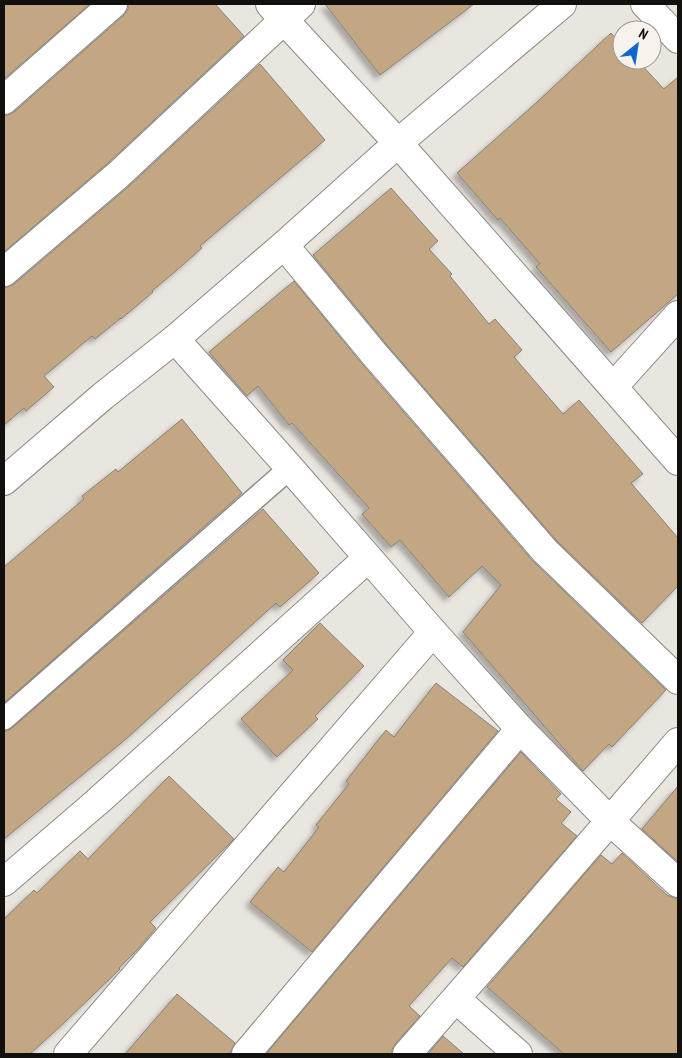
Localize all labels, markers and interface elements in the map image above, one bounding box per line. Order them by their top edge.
north arrow [612,20,662,70]
text: N [636,24,651,43]

